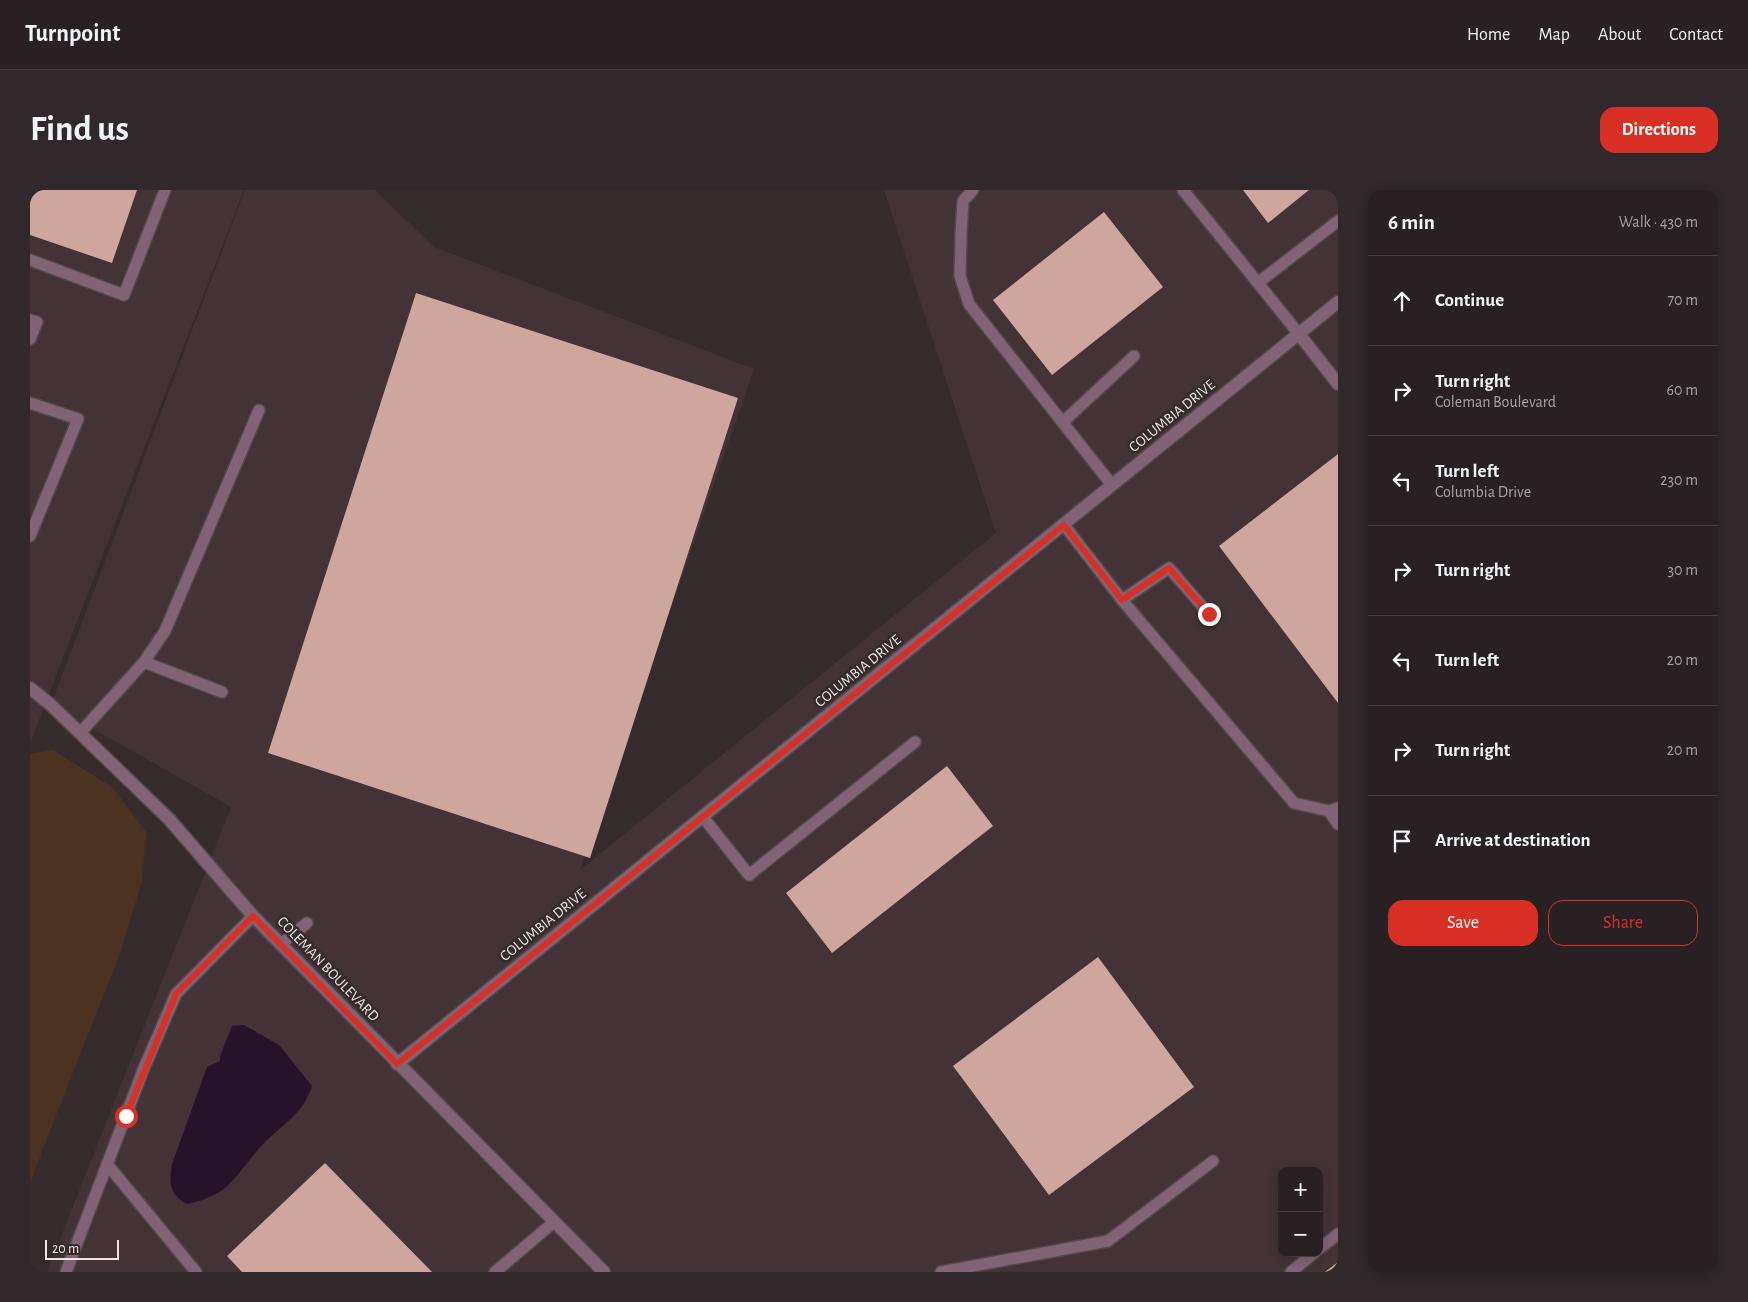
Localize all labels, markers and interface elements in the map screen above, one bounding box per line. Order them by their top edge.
text: Turnpoint [25,22,120,46]
text: Home [1467,26,1510,44]
text: Map [1538,26,1570,44]
text: About [1598,26,1641,44]
text: Contact [1669,26,1723,44]
button: Directions [1600,107,1718,153]
text: Find us [30,112,129,147]
text: 6 min [1388,212,1435,233]
text: Walk · 430 m [1619,214,1698,230]
icon: ahead [1388,287,1416,315]
text: Continue [1435,291,1504,310]
text: 70 m [1667,292,1698,308]
text: Turn right [1435,372,1510,391]
street label: COLUMBIA DRIVE [1126,377,1218,455]
icon: right [1388,377,1416,405]
text: 60 m [1667,382,1698,398]
text: Coleman Boulevard [1435,394,1556,410]
text: Turn left [1435,462,1499,481]
icon: left [1388,467,1416,495]
text: 230 m [1660,472,1698,488]
text: Columbia Drive [1435,484,1531,500]
icon: right [1388,557,1416,585]
text: Turn right [1435,561,1510,580]
text: 30 m [1668,562,1698,578]
route end [1198,603,1221,626]
street label: COLUMBIA DRIVE [812,632,904,710]
icon: left [1388,647,1416,675]
text: Turn left [1435,651,1499,670]
text: 20 m [1667,652,1698,668]
icon: right [1388,737,1416,765]
text: Turn right [1435,741,1510,760]
text: 20 m [1667,742,1698,758]
icon: arrive [1388,827,1416,855]
text: Arrive at destination [1435,831,1591,850]
street label: COLUMBIA DRIVE [497,886,589,964]
button: Save [1388,900,1538,946]
button: Share [1548,900,1698,946]
street label: COLEMAN BOULEVARD [274,914,382,1025]
route start [115,1105,138,1128]
map controls [1278,1167,1323,1257]
button: + [1278,1167,1323,1212]
button: − [1278,1212,1323,1257]
scale bar [45,1237,119,1260]
text: 20 m [52,1242,79,1256]

